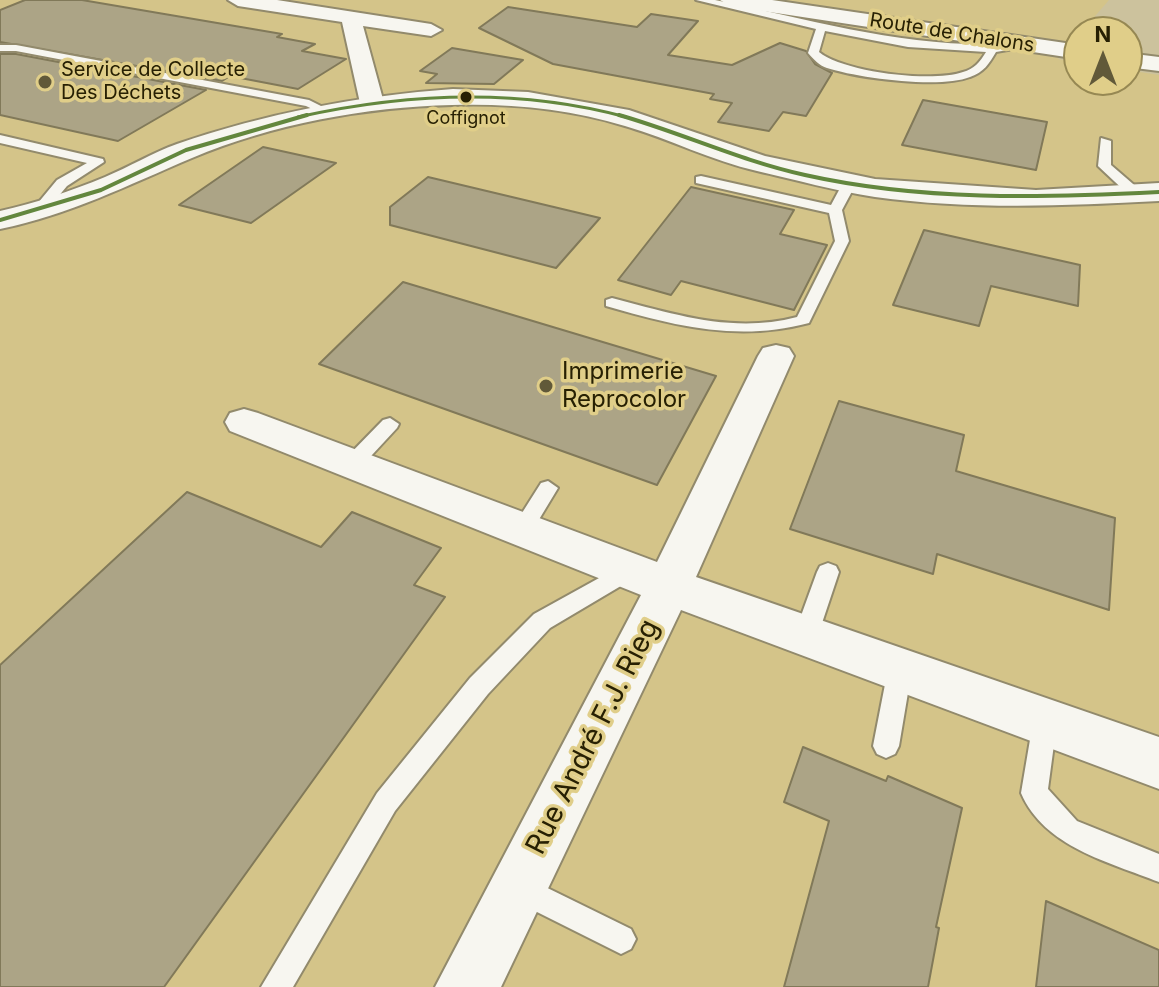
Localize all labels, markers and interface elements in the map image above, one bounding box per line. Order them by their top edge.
street label: Route de Chalons [868,8,1036,58]
north arrow [1063,16,1143,96]
text: N [1095,21,1111,47]
place label: Service de Collecte Des Déchets [61,58,245,105]
marker: Service de Collecte Des Déchets [36,73,54,91]
marker: Coffignot [458,89,474,105]
place label: Coffignot [426,108,506,130]
place label: Imprimerie Reprocolor [562,358,686,414]
marker: Imprimerie Reprocolor [537,377,555,395]
street label: Rue André F.J. Rieg [519,614,667,860]

